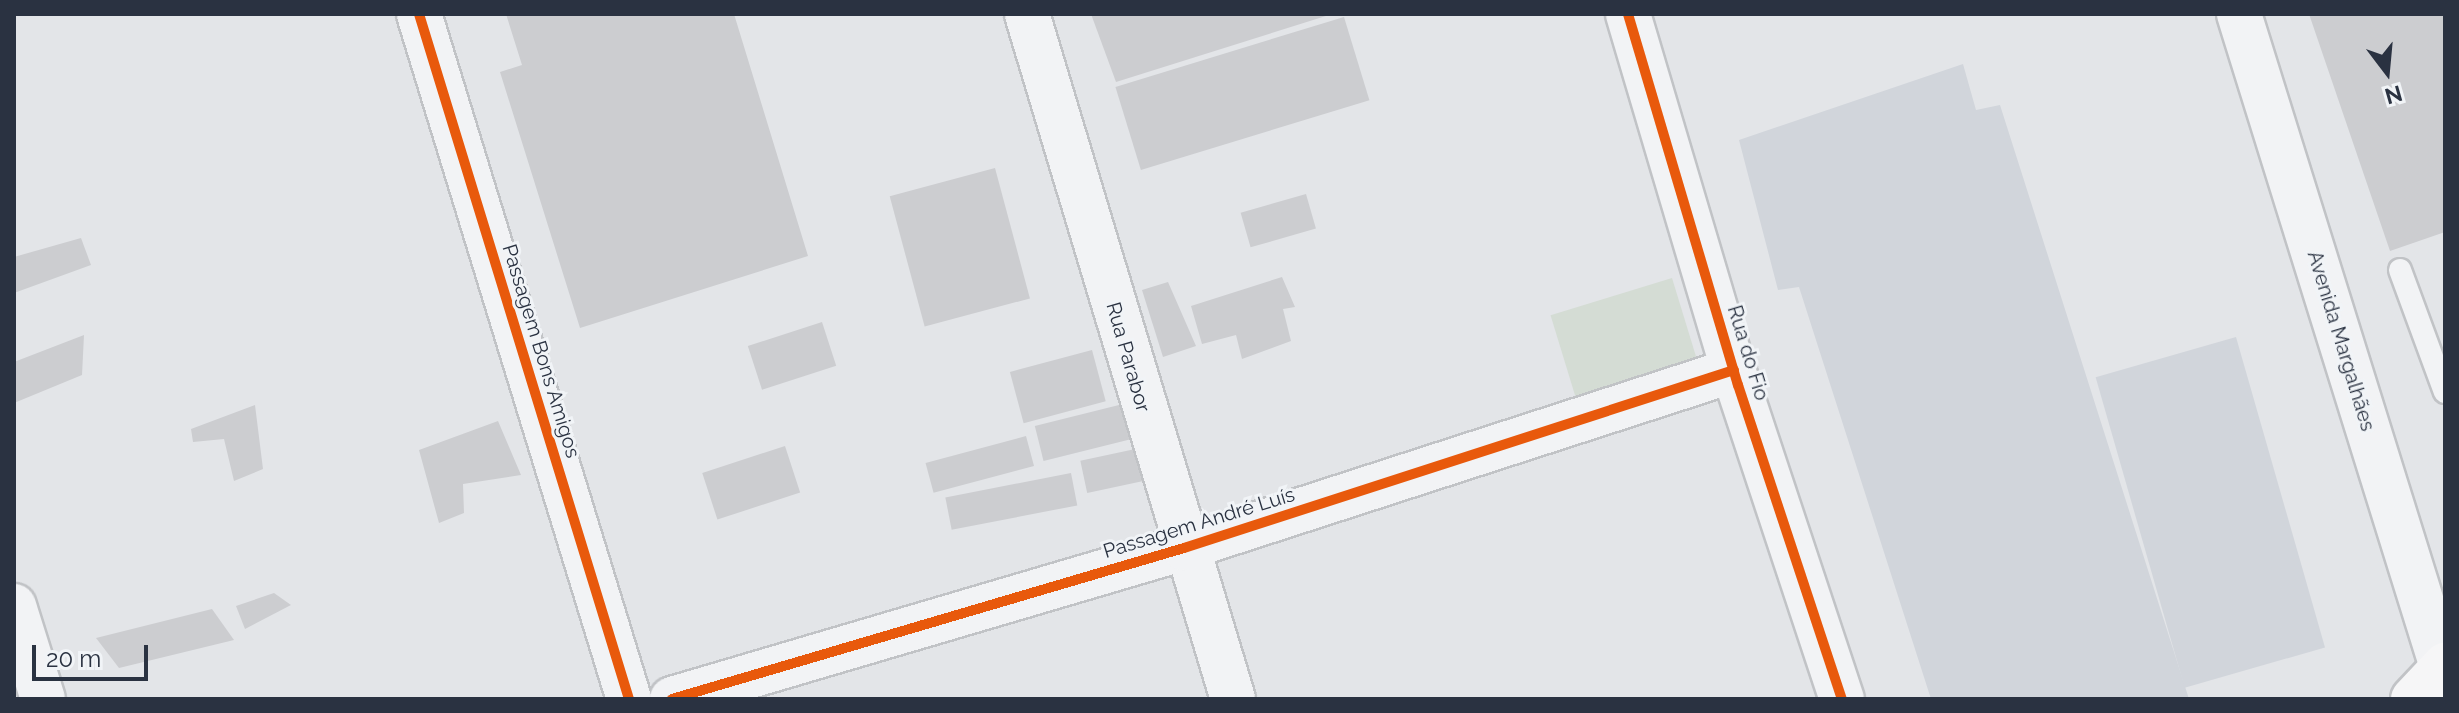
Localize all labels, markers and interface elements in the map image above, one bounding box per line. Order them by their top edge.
north arrow [2347,32,2427,112]
text: N [2382,80,2405,110]
street label: Passagem Bons Amigos [497,241,585,461]
street label: Avenida Margalhães [2302,248,2380,434]
street label: Rua Parabor [1101,299,1155,415]
street label: Rua do Fio [1722,303,1774,403]
street label: Passagem André Luís [1100,482,1298,564]
scale bar [36,629,152,679]
text: 20 m [46,644,101,673]

